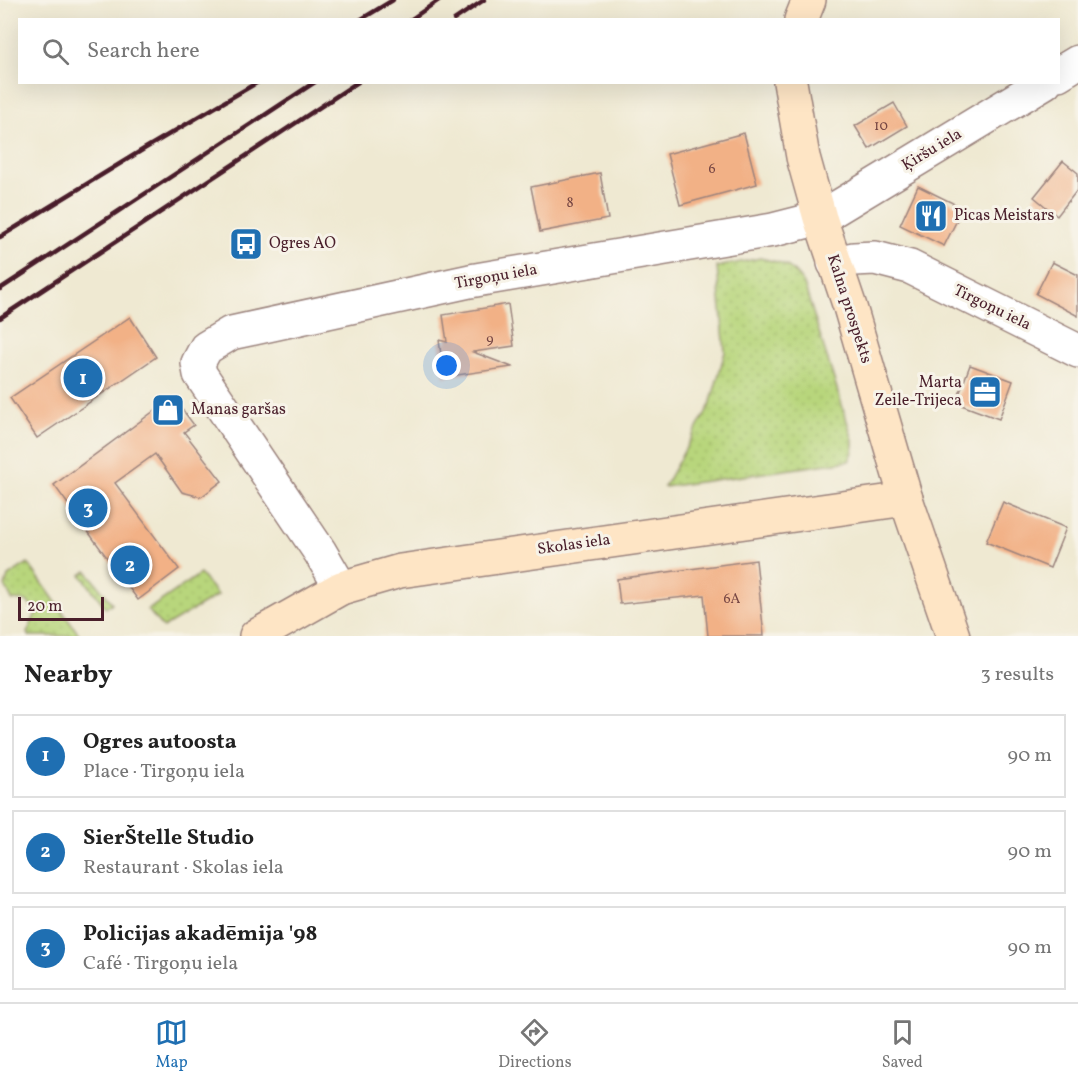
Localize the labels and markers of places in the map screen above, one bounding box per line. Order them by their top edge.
restaurant icon: Picas Meistars [913,198,949,234]
place label: Picas Meistars [954,205,1054,227]
bus stop icon: Ogres AO [228,226,264,262]
place label: Ogres AO [269,233,336,255]
pin: 1 [64,356,103,400]
place label: Marta Zeile-Trijeca [874,372,962,412]
office icon: Marta Zeile-Trijeca [967,374,1003,410]
shop icon: Manas garšas [150,392,186,428]
place label: Manas garšas [191,399,286,421]
pin: 3 [68,486,107,530]
pin: 2 [110,542,150,588]

